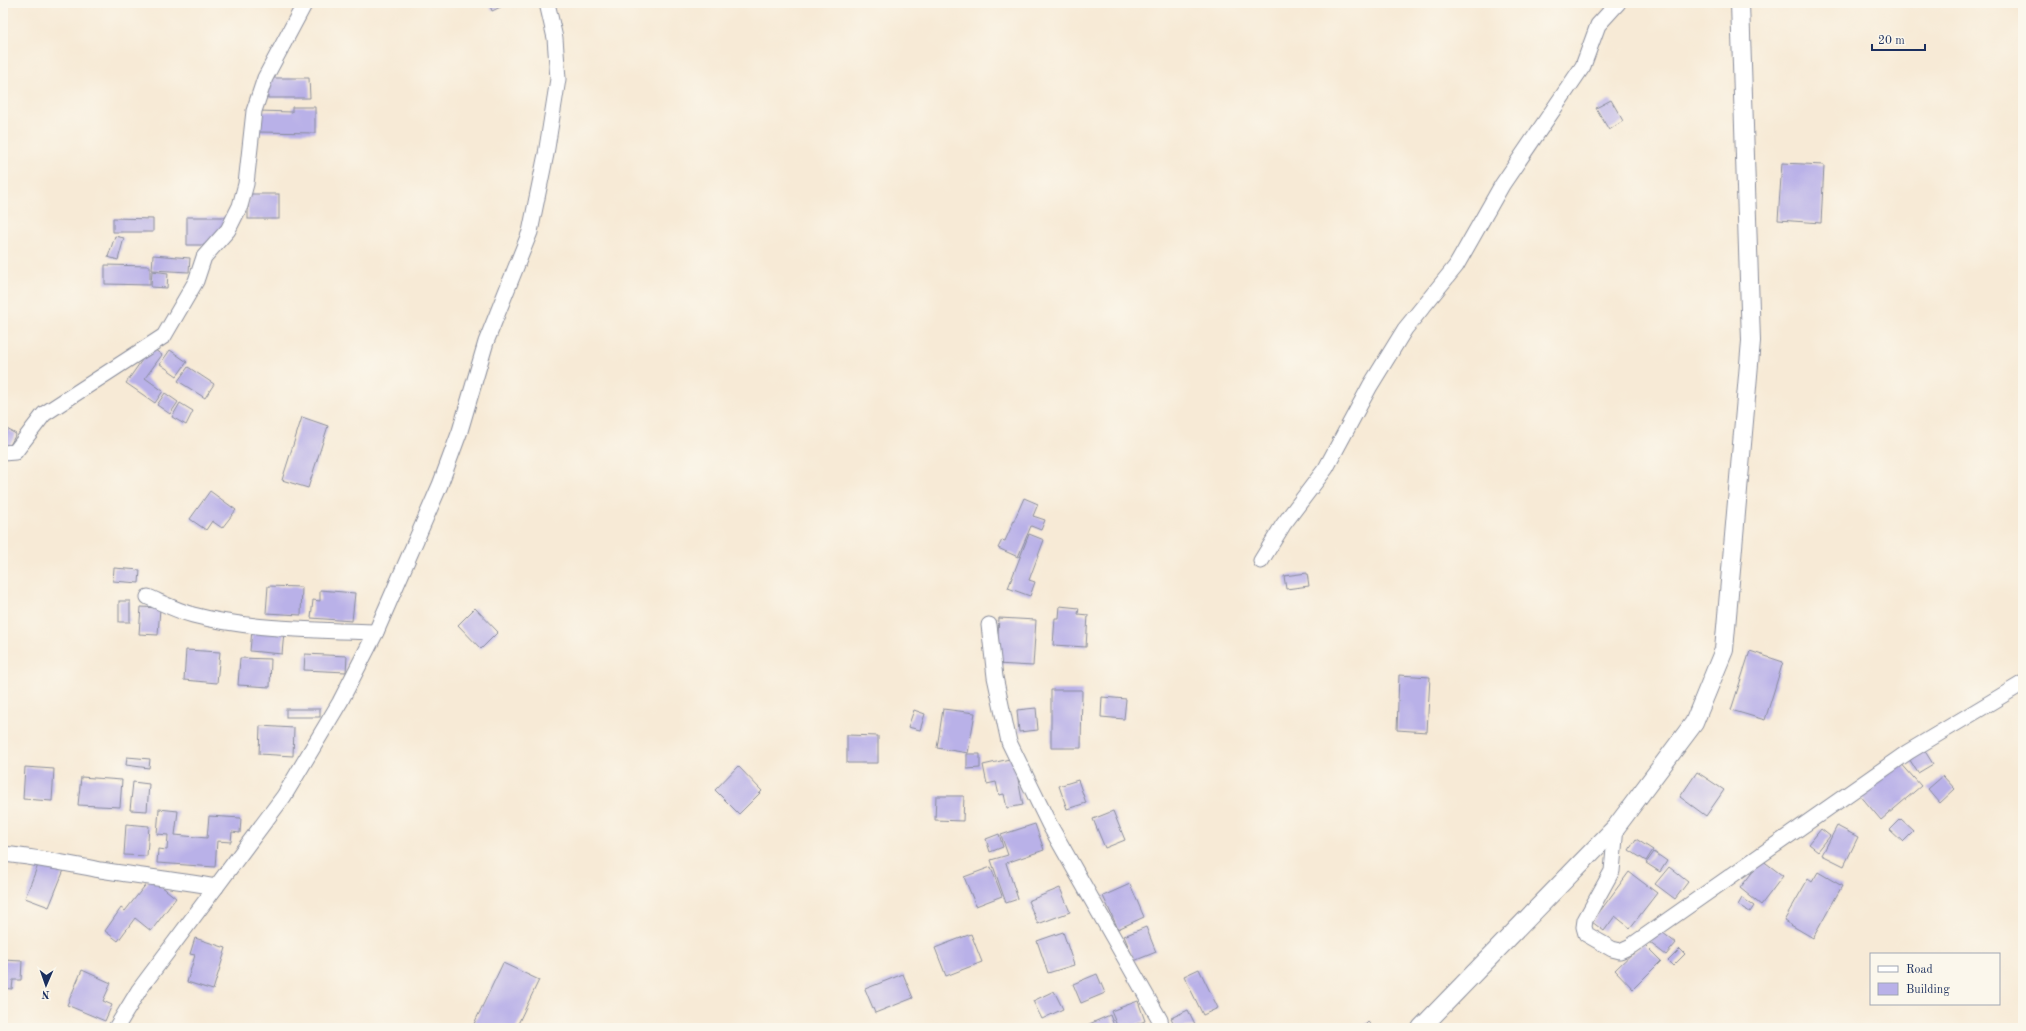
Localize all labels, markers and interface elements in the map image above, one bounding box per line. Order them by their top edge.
scale bar [1872,26,1925,52]
text: 20 m [1878,35,1905,47]
legend [1870,953,2000,1005]
text: Road [1906,964,1933,976]
north arrow [26,965,66,1005]
text: Building [1906,984,1950,996]
text: N [41,988,50,999]

